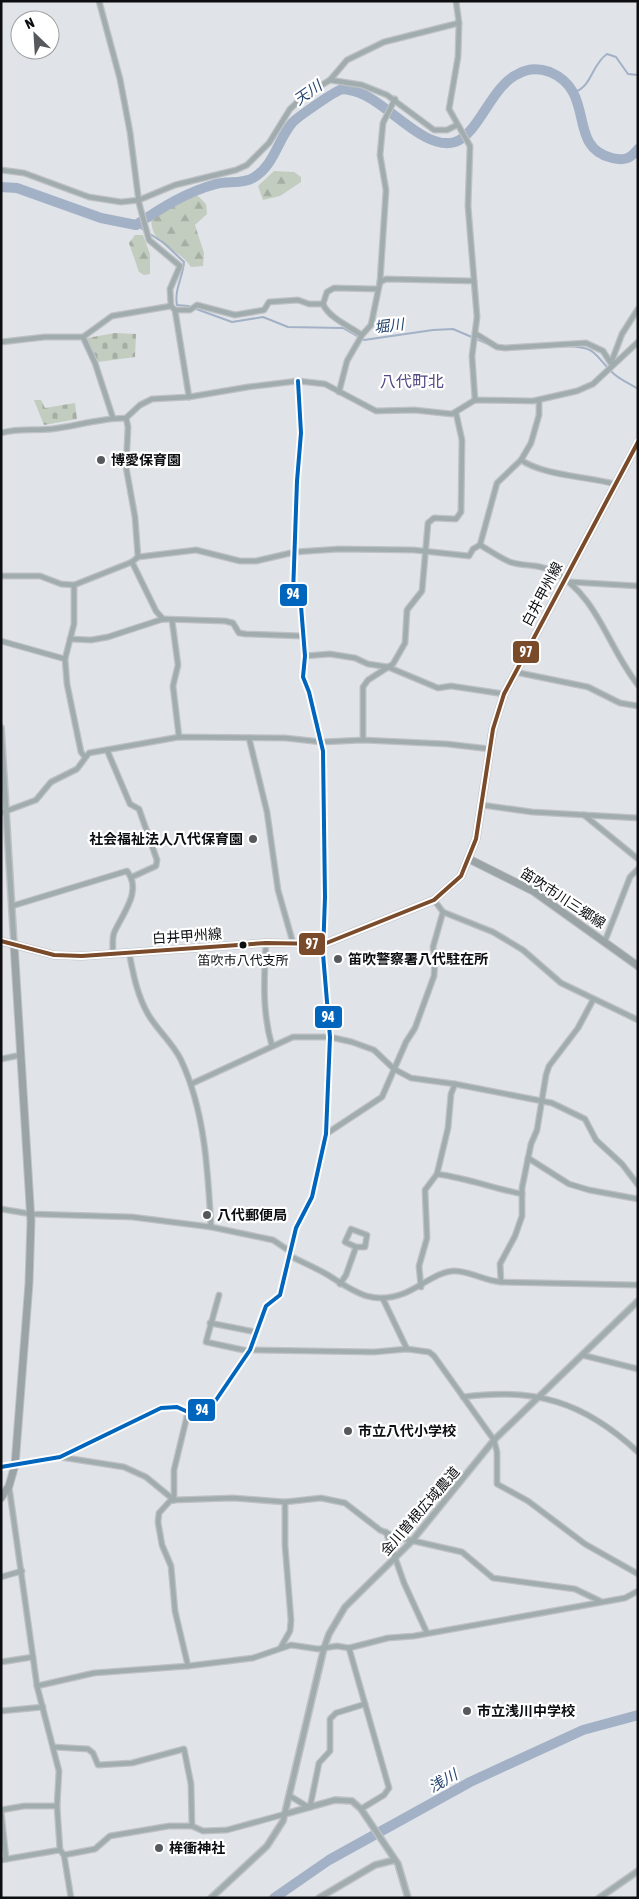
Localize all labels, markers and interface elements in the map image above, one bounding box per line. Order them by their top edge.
north arrow [10,10,60,60]
text: N [22,14,37,32]
water label: 天川 [291,76,327,108]
water label: 堀川 [373,315,407,336]
district label: 八代町北 [380,372,444,390]
place label: 博愛保育園 [111,452,181,468]
marker: 博愛保育園 [95,454,107,466]
street label: 白井甲州線 [519,559,565,629]
line badge: 94 [279,583,308,607]
text: 94 [286,586,300,602]
line badge: 97 [512,640,540,664]
text: 97 [519,644,533,660]
place label: 社会福祉法人八代保育園 [89,831,243,847]
marker: 社会福祉法人八代保育園 [247,833,259,845]
street label: 笛吹市川三郷線 [518,865,608,931]
street label: 白井甲州線 [152,926,222,946]
line badge: 97 [298,932,326,956]
text: 97 [305,936,319,952]
marker: 笛吹市八代支所 [238,940,248,950]
place label: 笛吹警察署八代駐在所 [348,951,488,967]
place label: 笛吹市八代支所 [197,953,289,968]
marker: 笛吹警察署八代駐在所 [332,953,344,965]
line badge: 94 [314,1005,343,1029]
text: 94 [321,1009,335,1025]
place label: 八代郵便局 [217,1207,287,1223]
marker: 八代郵便局 [201,1209,213,1221]
line badge: 94 [187,1398,216,1422]
text: 94 [195,1402,209,1418]
place label: 市立八代小学校 [358,1423,456,1439]
marker: 市立八代小学校 [342,1425,354,1437]
street label: 金川曽根広域農道 [377,1463,463,1559]
place label: 市立浅川中学校 [477,1703,575,1719]
marker: 市立浅川中学校 [461,1705,473,1717]
water label: 浅川 [426,1765,462,1795]
place label: 桙衝神社 [169,1840,225,1856]
marker: 桙衝神社 [153,1842,165,1854]

